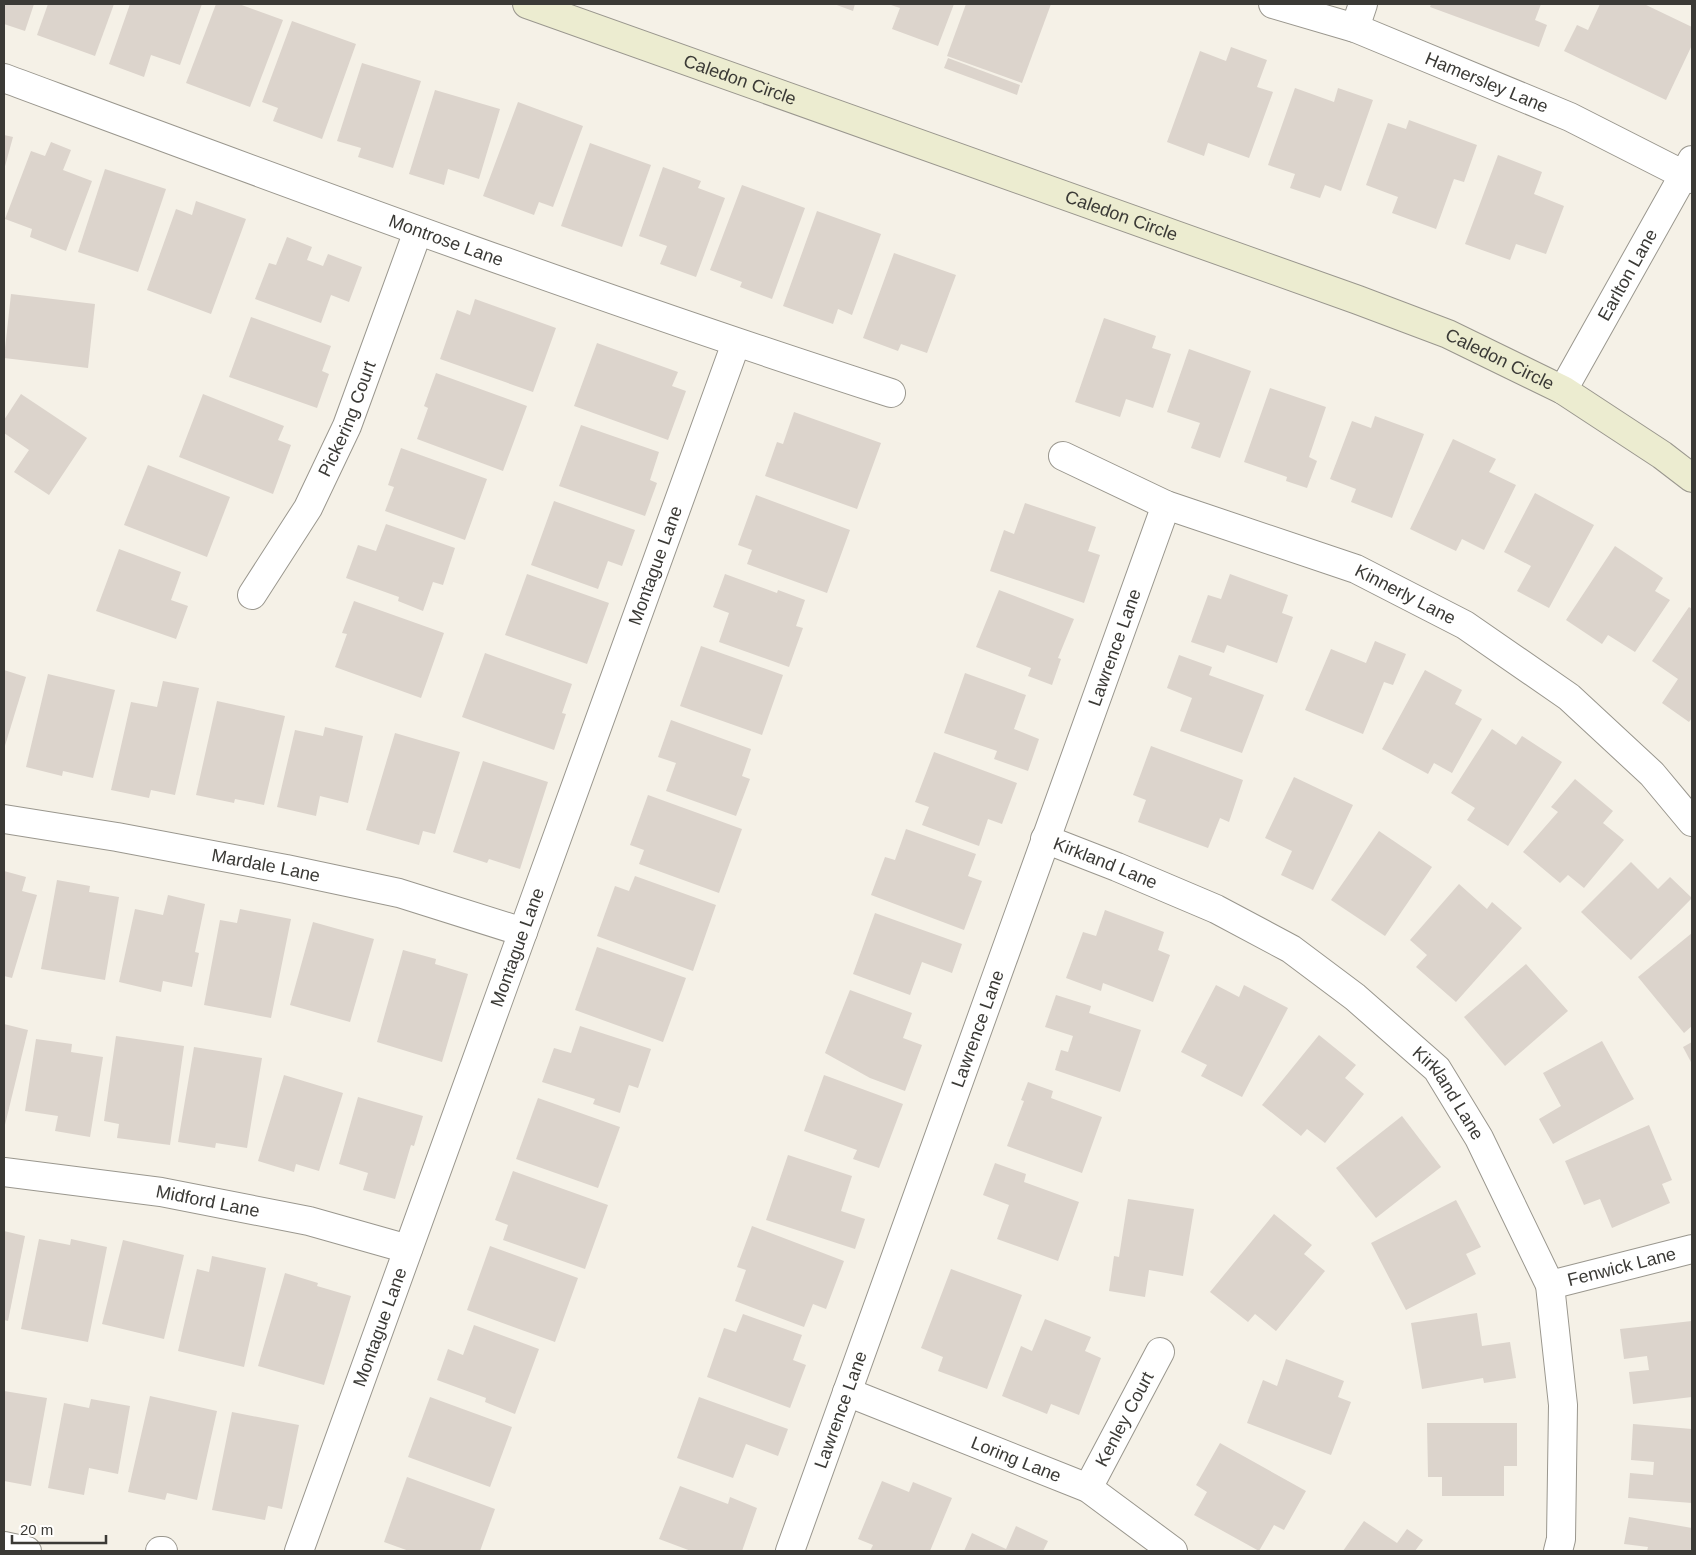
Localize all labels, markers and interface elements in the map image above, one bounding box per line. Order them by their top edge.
street label: Hamersley Lane [1422,48,1551,117]
street label: Caledon Circle [681,51,799,109]
street label: Caledon Circle [1062,186,1180,245]
street label: Montrose Lane [386,211,506,270]
street label: Earlton Lane [1594,225,1661,324]
street label: Caledon Circle [1442,324,1557,394]
street label: Pickering Court [314,358,380,480]
street label: Montague Lane [625,503,686,628]
street label: Kinnerly Lane [1352,560,1459,628]
street label: Lawrence Lane [1085,586,1145,709]
street label: Kirkland Lane [1051,833,1160,893]
street label: Mardale Lane [210,845,322,886]
street label: Montague Lane [487,885,548,1010]
street label: Lawrence Lane [948,967,1008,1090]
street label: Kirkland Lane [1409,1042,1488,1144]
street label: Midford Lane [154,1181,261,1221]
street label: Fenwick Lane [1565,1243,1678,1290]
street label: Montague Lane [349,1265,411,1389]
street label: Lawrence Lane [811,1349,871,1471]
street label: Kenley Court [1091,1368,1158,1470]
street label: Loring Lane [968,1432,1064,1486]
scale bar [12,1512,106,1544]
text: 20 m [20,1521,53,1538]

